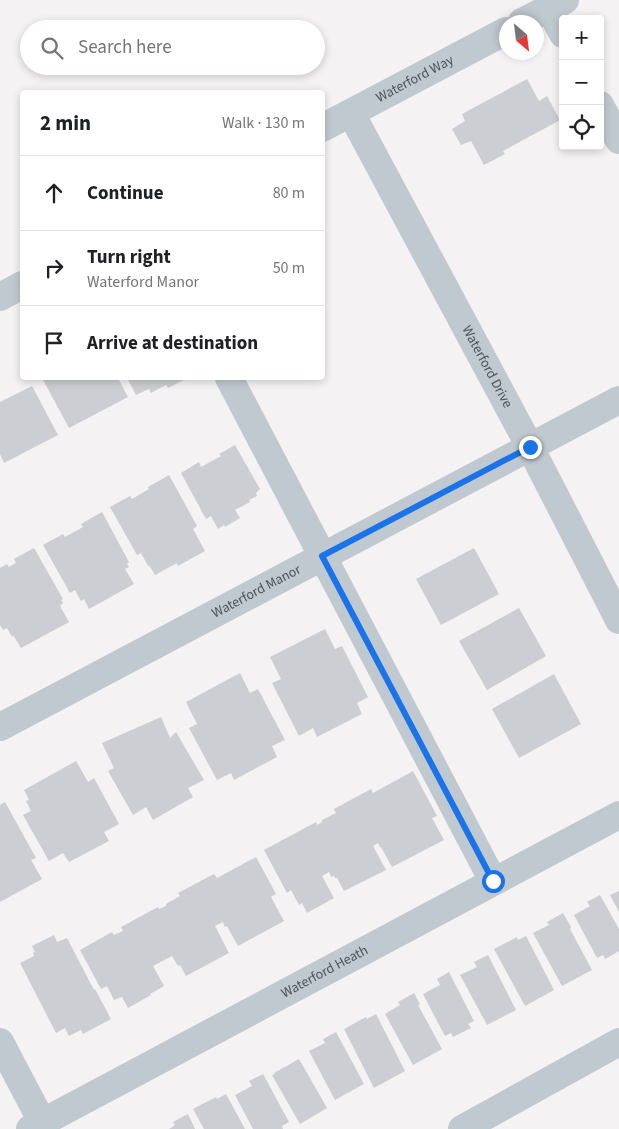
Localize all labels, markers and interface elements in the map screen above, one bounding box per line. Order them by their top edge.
north arrow [499,15,544,60]
map controls [559,15,604,150]
button: + [559,15,604,60]
search box [20,20,325,75]
icon: search [38,34,66,62]
text: Search here [78,34,172,61]
street label: Waterford Way [373,50,458,108]
button: − [559,60,604,105]
button: locate [559,105,604,150]
text: 2 min [40,108,91,138]
text: Walk · 130 m [222,112,305,134]
icon: ahead [40,179,68,207]
text: Continue [87,180,164,207]
text: 80 m [273,182,305,204]
text: Turn right [87,244,171,271]
icon: right [40,254,68,282]
text: 50 m [273,257,305,279]
text: Waterford Manor [87,271,199,293]
street label: Waterford Drive [457,322,517,412]
icon: arrive [40,329,68,357]
text: Arrive at destination [87,330,258,357]
route end [519,436,542,459]
street label: Waterford Manor [208,560,305,623]
route start [482,870,505,893]
street label: Waterford Heath [278,940,372,1003]

